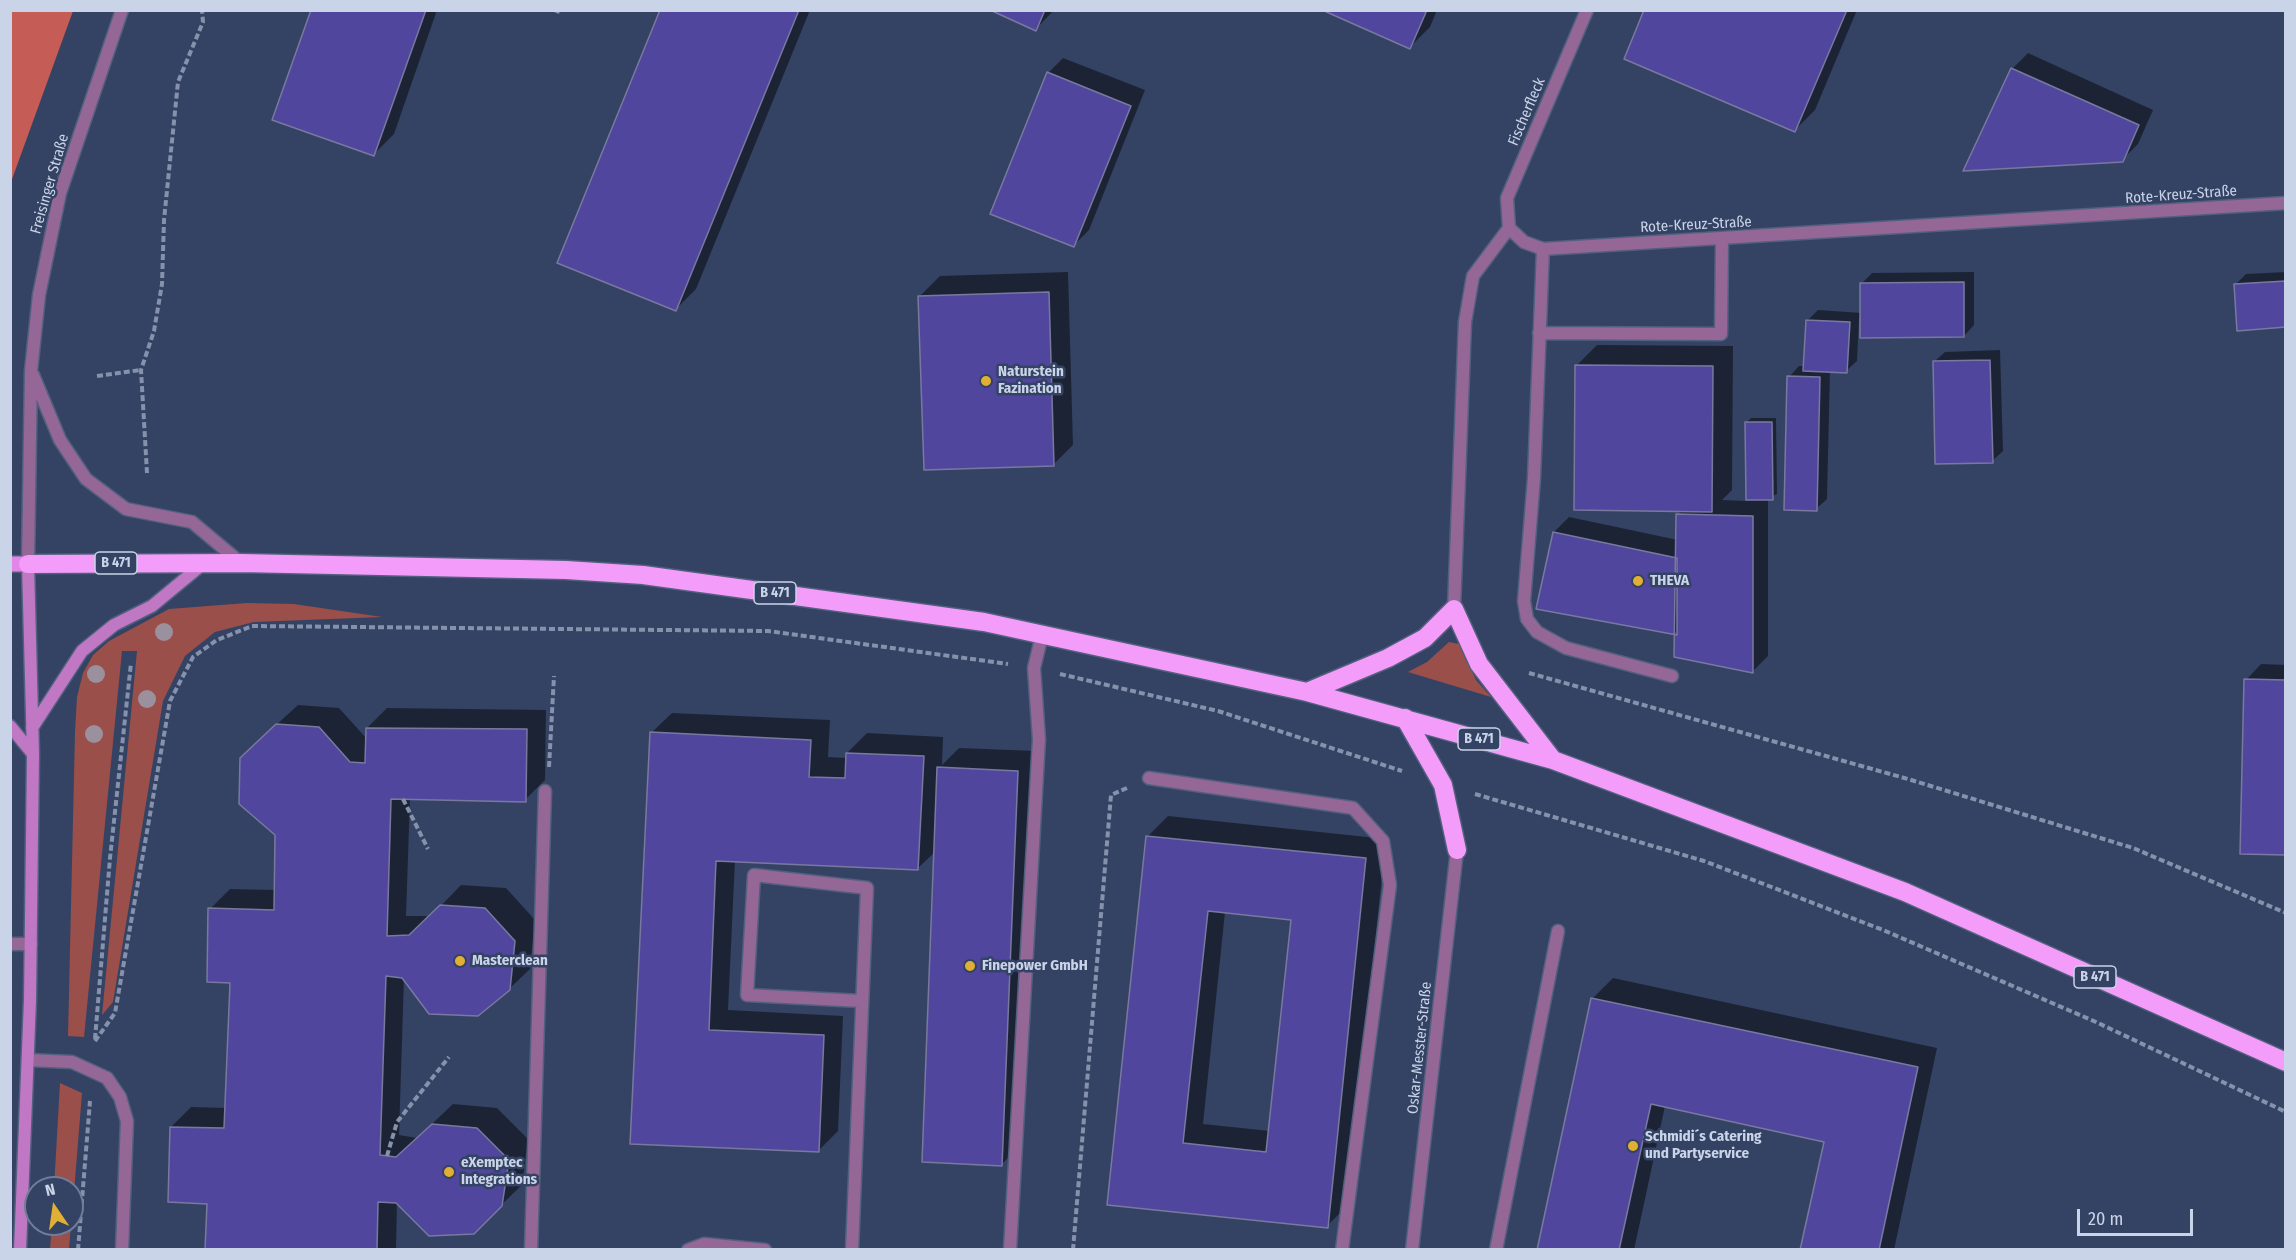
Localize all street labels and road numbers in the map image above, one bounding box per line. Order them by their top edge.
street label: Fischerfleck [1505,75,1549,149]
street label: Freisinger Straße [27,132,73,236]
street label: Rote-Kreuz-Straße [2125,182,2237,208]
street label: Rote-Kreuz-Straße [1640,213,1752,237]
road number: B 471 [95,552,137,574]
road number: B 471 [754,582,796,604]
road number: B 471 [1458,728,1500,750]
road number: B 471 [2074,966,2116,988]
street label: Oskar-Messter-Straße [1404,981,1436,1115]

